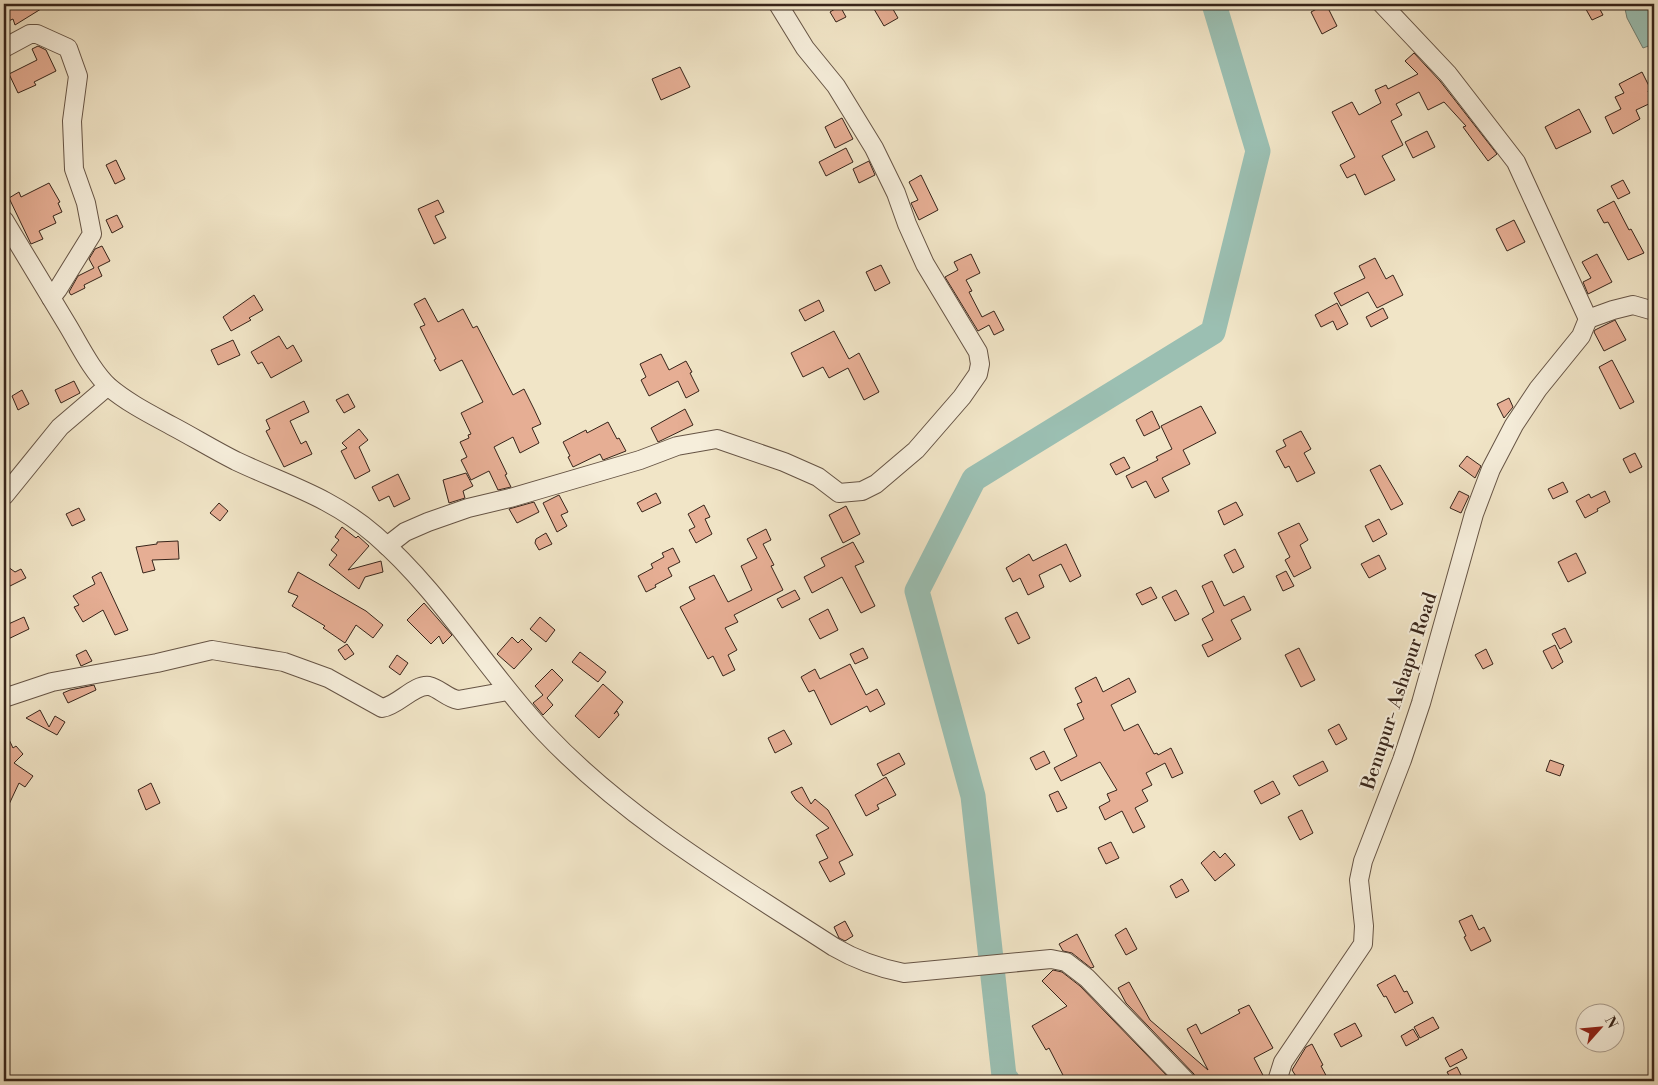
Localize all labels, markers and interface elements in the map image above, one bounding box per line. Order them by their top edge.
street label: Benupur- Ashapur Road [1355,589,1442,794]
north arrow [1576,1002,1626,1052]
text: N [1600,1014,1621,1032]

